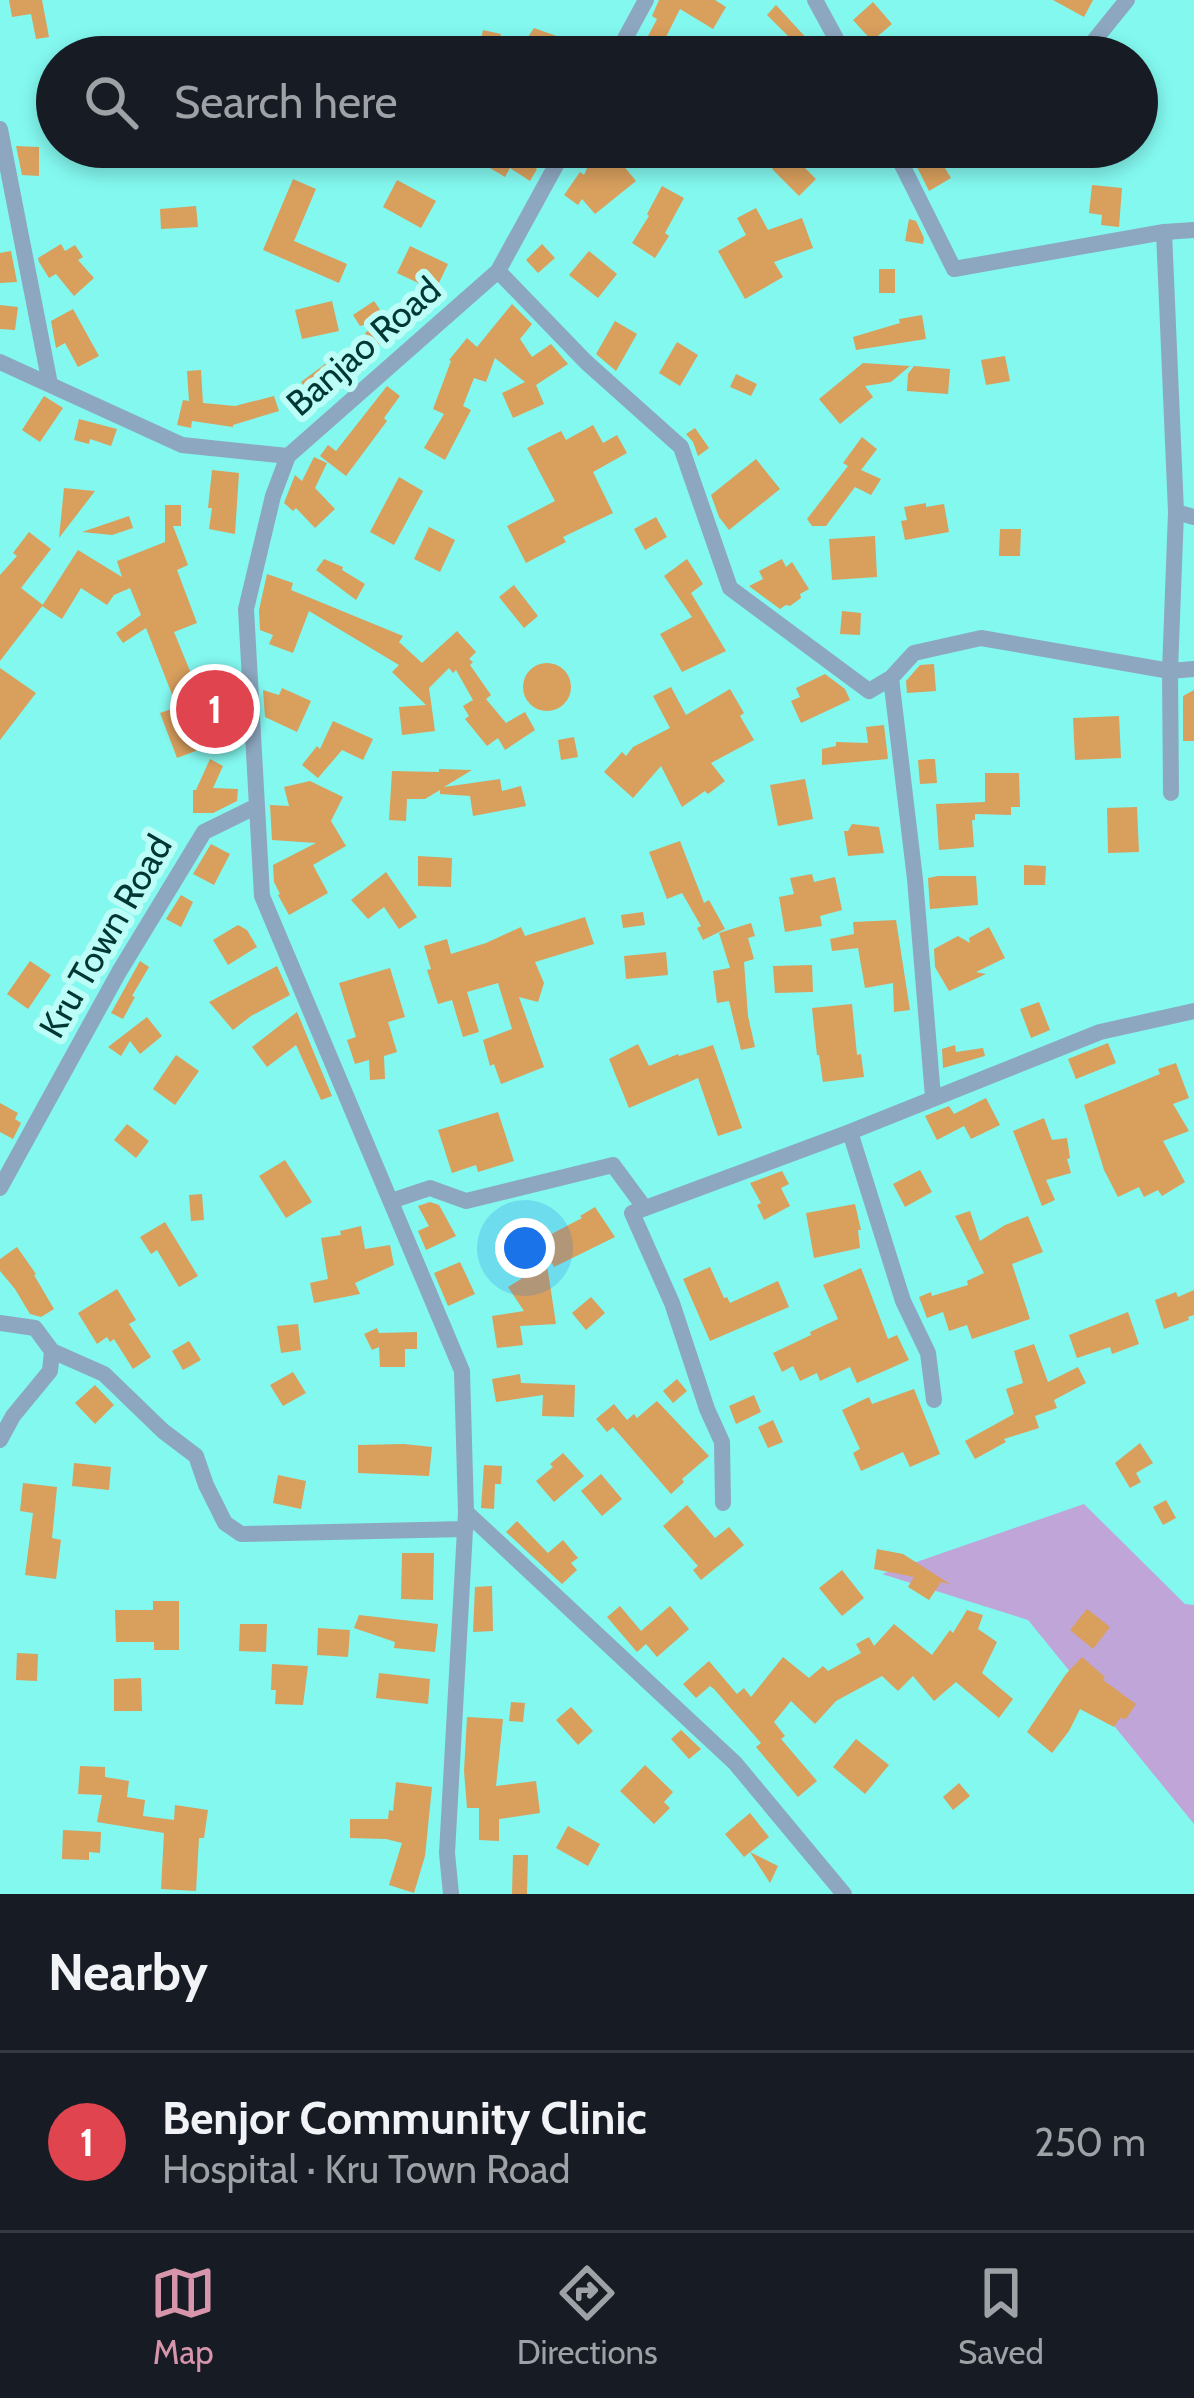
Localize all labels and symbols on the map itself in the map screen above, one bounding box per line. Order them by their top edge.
street label: Banjao Road [277,267,449,425]
pin: 1 [176,664,254,754]
street label: Kru Town Road [29,827,181,1045]
your location [495,1218,555,1278]

